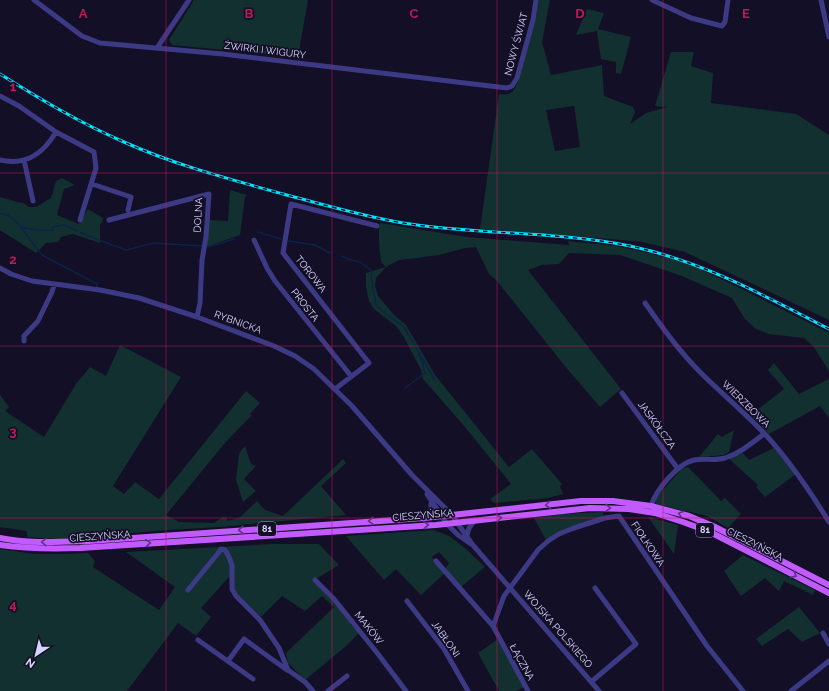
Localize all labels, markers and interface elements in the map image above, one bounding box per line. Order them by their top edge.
text: A [79,6,88,21]
text: B [245,6,254,21]
text: C [410,6,419,21]
text: D [575,6,585,21]
text: E [742,6,750,21]
street label: NOWY ŚWIAT [502,11,530,77]
street label: ŻWIRKI I WIGURY [223,40,307,61]
text: 1 [10,79,17,94]
street label: DOLNA [192,197,204,233]
text: 2 [9,252,17,267]
street label: TOROWA [293,253,329,295]
street label: PROSTA [289,286,321,324]
street label: RYBNICKA [213,308,263,336]
street label: WIERZBOWA [720,378,772,430]
street label: JASKÓŁCZA [636,399,678,451]
text: 3 [9,424,17,439]
one-way arrow [544,500,551,509]
one-way arrow [605,504,611,512]
street label: CIESZYŃSKA [392,507,454,523]
one-way arrow [677,510,684,518]
one-way arrow [496,513,502,522]
one-way arrow [368,517,374,526]
street label: FIOŁKOWA [629,520,667,569]
one-way arrow [423,521,429,530]
road number: 81 [258,522,276,536]
road number: 81 [696,523,714,537]
street label: CIESZYŃSKA [725,525,785,563]
one-way arrow [238,526,244,535]
street label: CIESZYŃSKA [69,528,131,544]
one-way arrow [41,538,47,546]
one-way arrow [145,539,151,548]
one-way arrow [790,571,798,578]
street label: WOJSKA POLSKIEGO [521,588,595,670]
text: 4 [9,597,17,612]
street label: MAKÓW [352,609,386,647]
street label: JABŁONI [430,619,462,659]
north arrow [16,635,56,675]
street label: ŁĄCZNA [507,642,537,682]
text: N [23,655,38,671]

